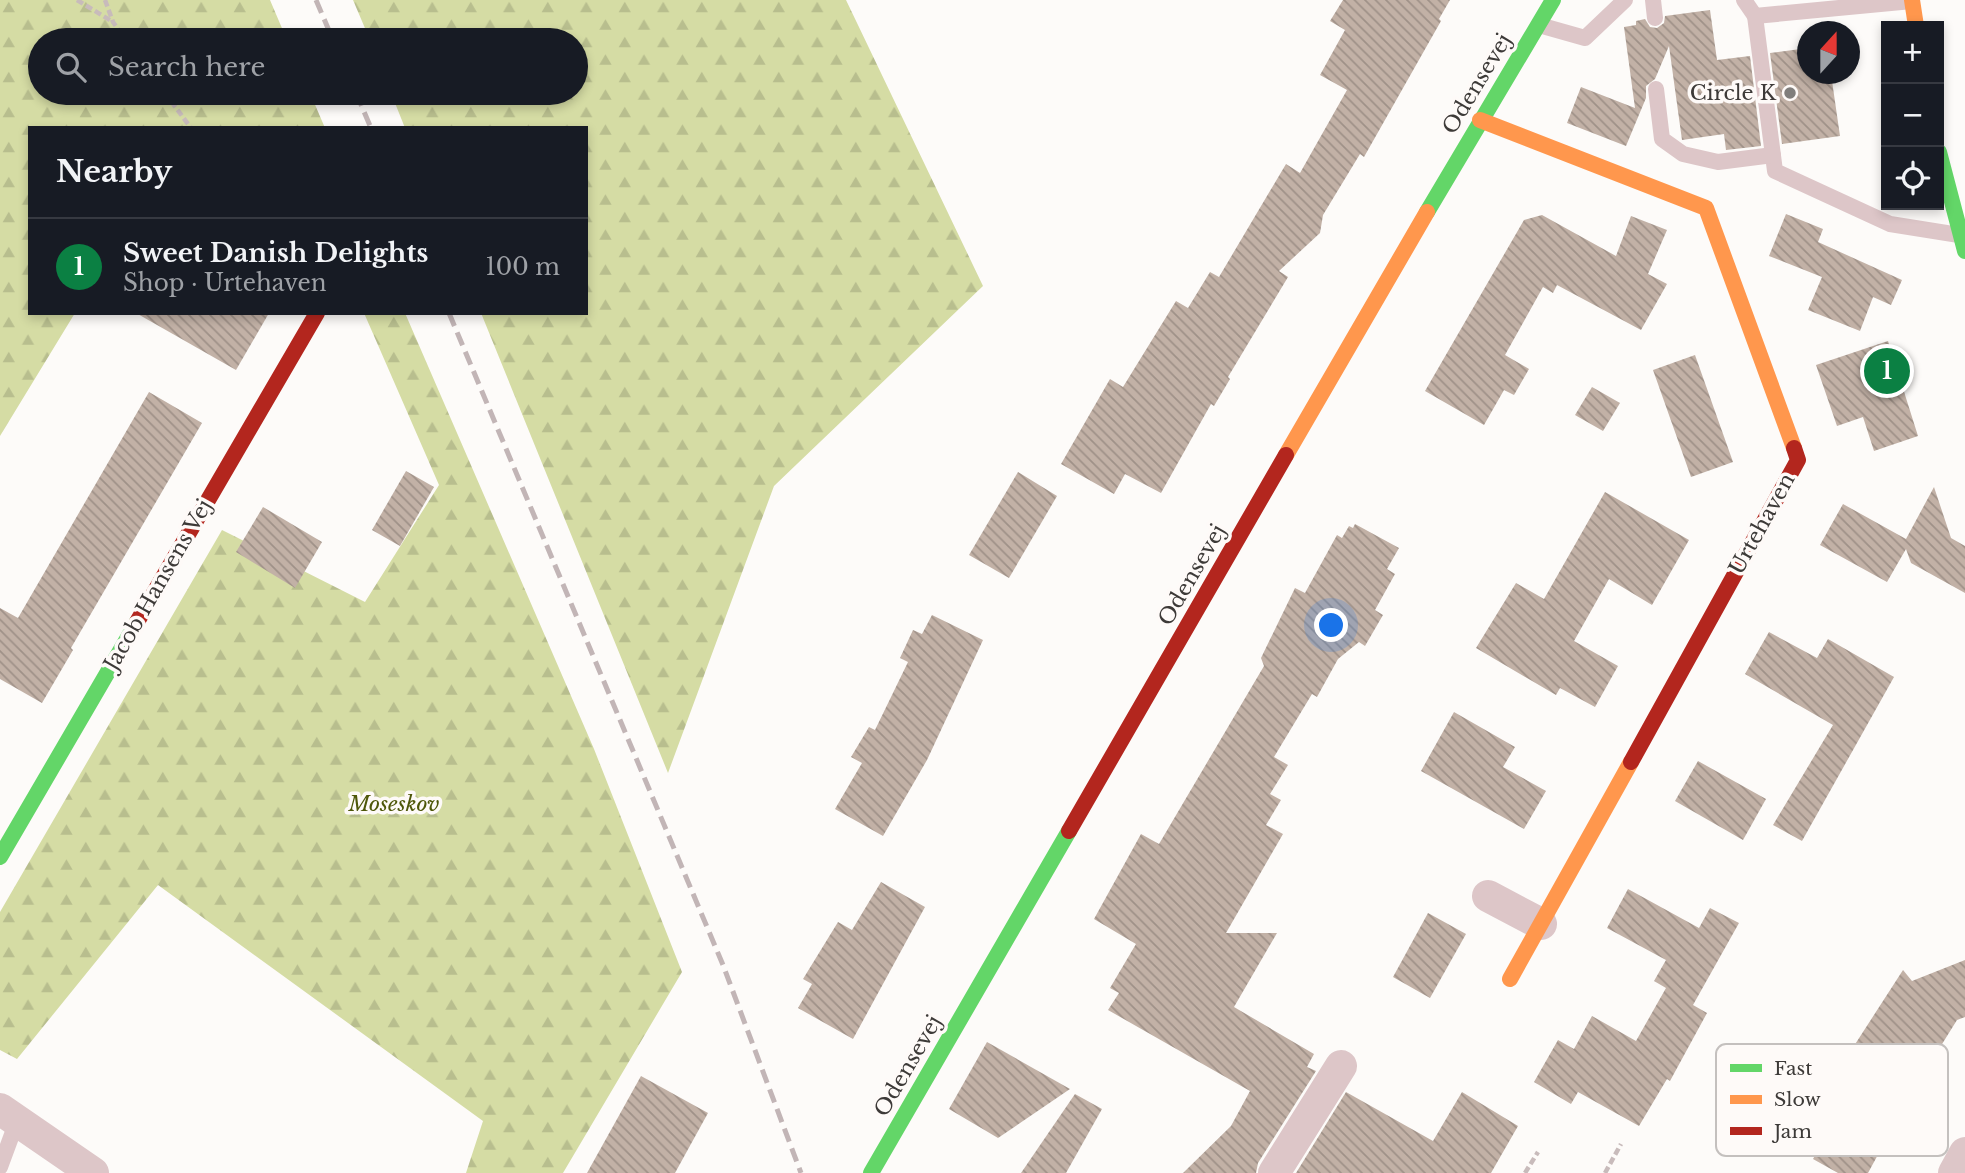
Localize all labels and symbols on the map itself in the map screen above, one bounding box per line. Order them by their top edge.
north arrow [1797,21,1860,84]
street label: Odensevej [1437,29,1517,139]
place label: Circle K [1690,80,1777,106]
marker: Circle K [1782,85,1798,101]
pin: 1 [1864,345,1910,397]
street label: Urtehaven [1723,469,1801,579]
street label: Jacob Hansens Vej [97,495,218,678]
street label: Odensevej [1153,520,1231,630]
your location [1314,608,1348,642]
park label: Moseskov [348,791,439,817]
street label: Odensevej [869,1011,947,1121]
legend [1716,1044,1948,1156]
text: Fast [1774,1057,1813,1080]
text: Slow [1774,1088,1821,1111]
text: Jam [1771,1120,1812,1143]

